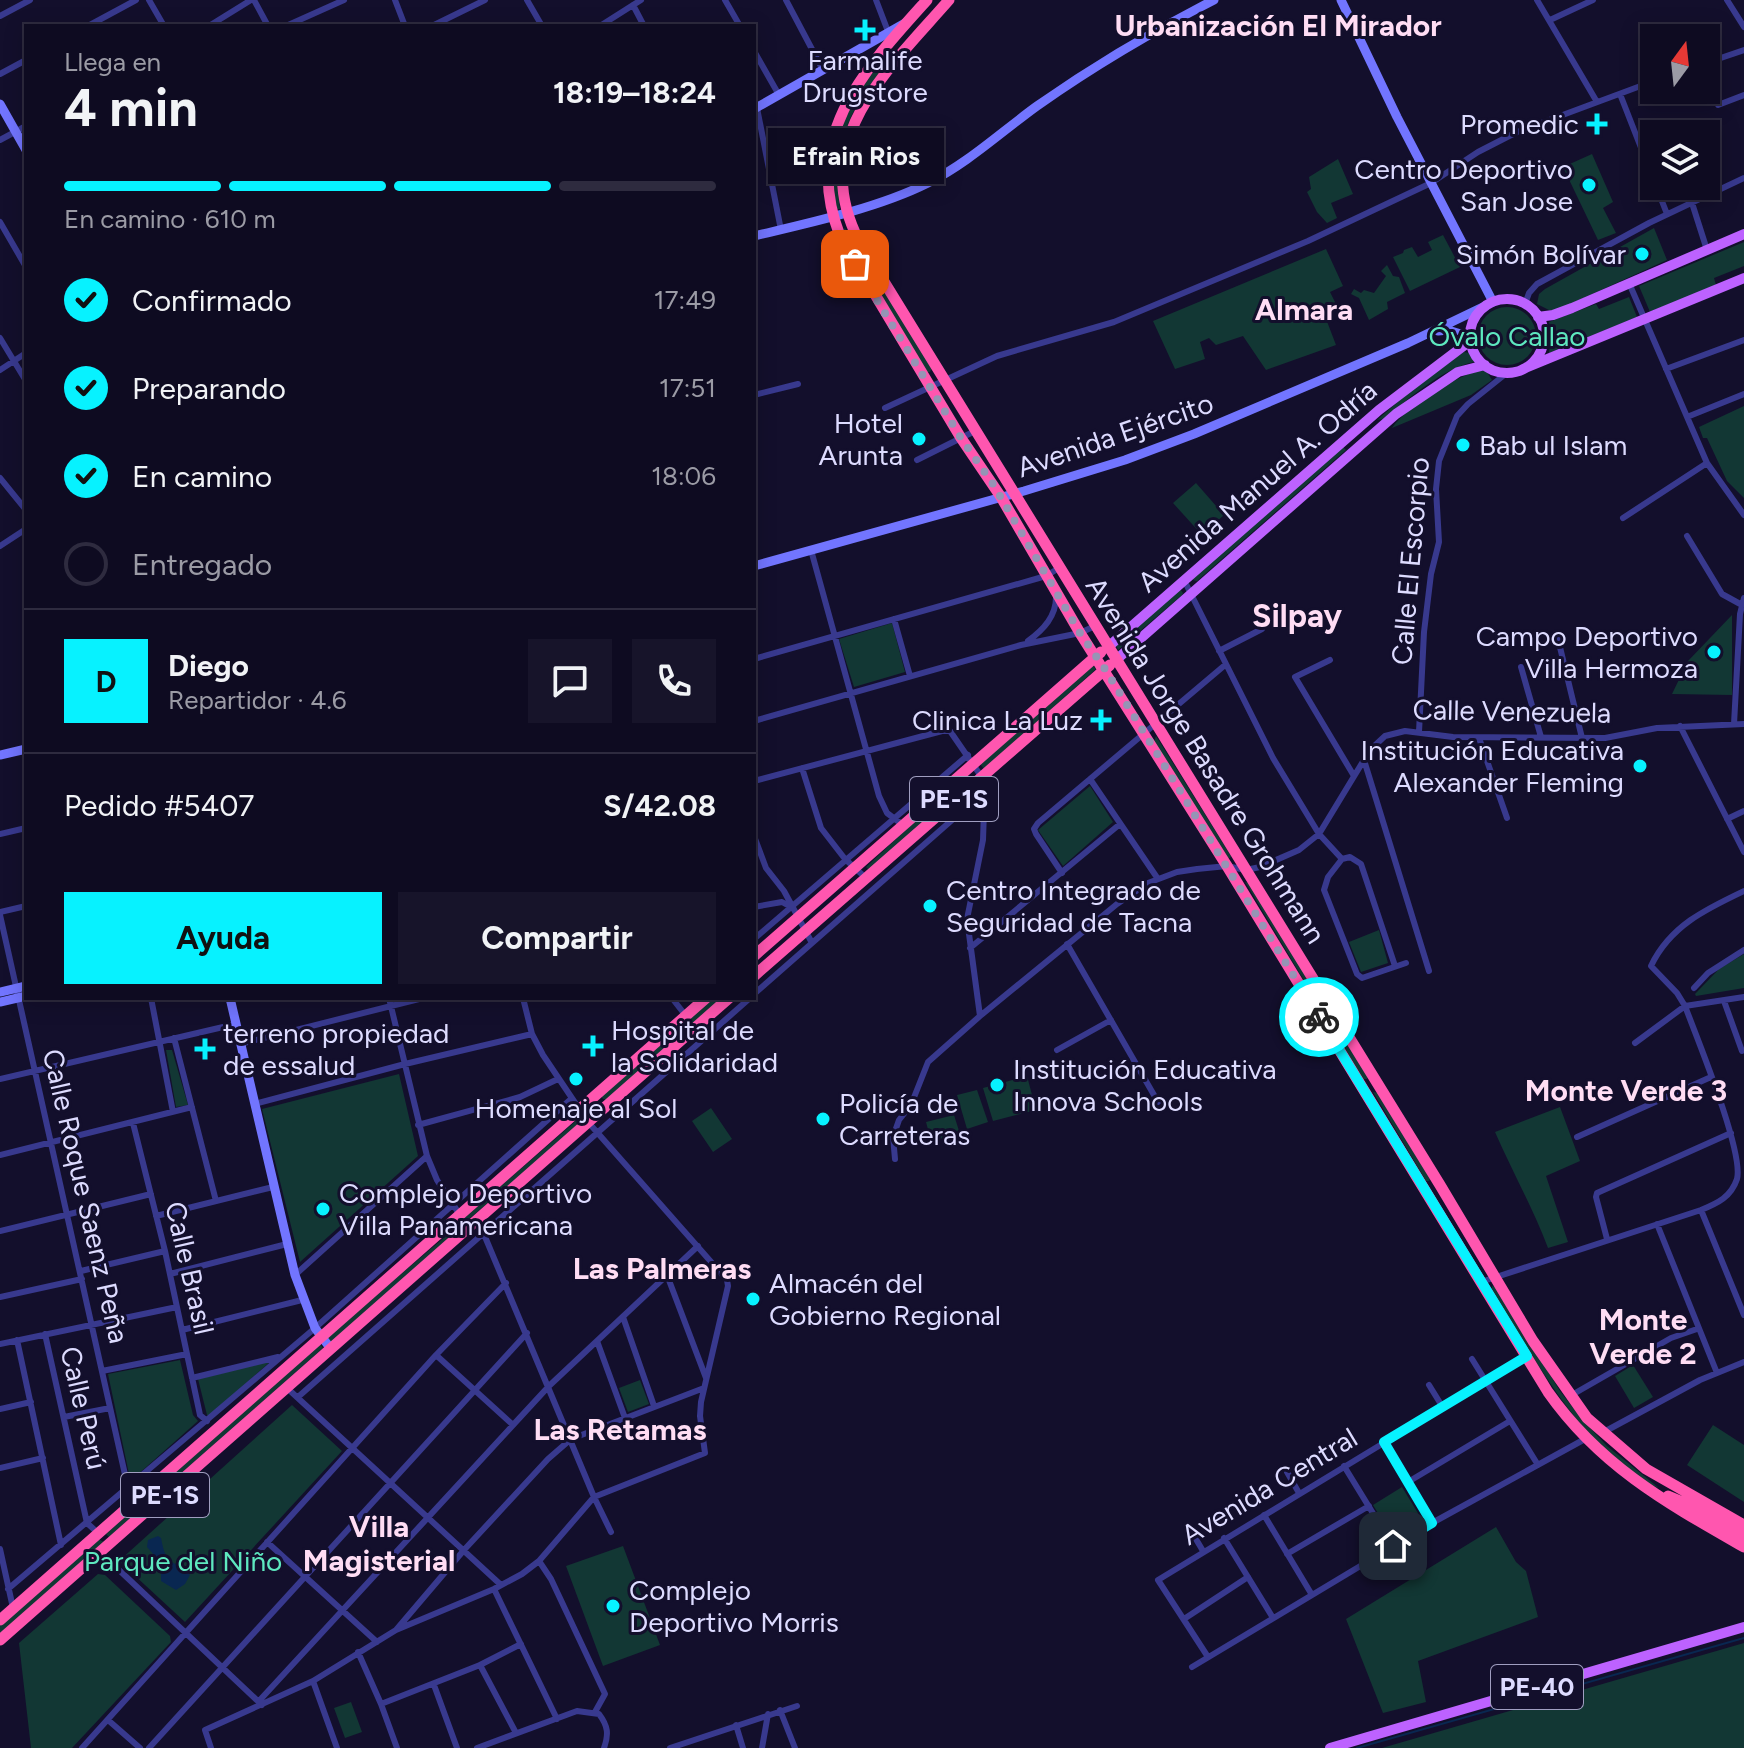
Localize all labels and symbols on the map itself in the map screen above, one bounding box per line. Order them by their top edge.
district label: Urbanización El Mirador [1114,7,1442,44]
marker: Farmalife Drugstore [856,21,874,39]
north arrow [1640,24,1720,104]
place label: Farmalife Drugstore [802,43,928,109]
place label: Promedic [1460,107,1579,141]
marker: Promedic [1586,113,1608,135]
callout: Efrain Rios [767,128,943,184]
place label: Centro Deportivo San Jose [1354,152,1573,218]
marker: Centro Deportivo San Jose [1580,176,1598,194]
pin [821,230,889,298]
place label: Simón Bolívar [1456,237,1627,271]
marker: Simón Bolívar [1633,245,1651,263]
district label: Almara [1255,291,1353,328]
park label: Óvalo Callao [1429,319,1585,353]
street label: Avenida Manuel A. Odría [1131,373,1383,599]
street label: Avenida Ejército [1012,386,1218,484]
place label: Hotel Arunta [819,406,903,472]
place label: Bab ul Islam [1479,428,1627,462]
marker: Hotel Arunta [910,430,928,448]
marker: Bab ul Islam [1454,436,1472,454]
street label: Calle El Escorpio [1384,456,1436,666]
street label: Avenida Jorge Basadre Grohmann [1079,571,1333,949]
district label: Silpay [1252,597,1343,635]
place label: Campo Deportivo Villa Hermoza [1476,619,1698,685]
marker: Campo Deportivo Villa Hermoza [1705,643,1723,661]
street label: Calle Venezuela [1412,692,1612,730]
place label: Clinica La Luz [912,703,1083,737]
marker: Clinica La Luz [1090,709,1112,731]
place label: Institución Educativa Alexander Fleming [1360,733,1624,799]
marker: Institución Educativa Alexander Fleming [1631,757,1649,775]
road number: PE-1S [910,777,998,821]
place label: Centro Integrado de Seguridad de Tacna [946,873,1201,939]
marker: Centro Integrado de Seguridad de Tacna [921,897,939,915]
courier [1279,977,1359,1057]
place label: Hospital de la Solidaridad [611,1013,778,1079]
place label: terreno propiedad de essalud [223,1016,449,1082]
marker: Hospital de la Solidaridad [582,1035,604,1057]
marker: terreno propiedad de essalud [194,1038,216,1060]
street label: Calle Roque Saenz Peña [36,1046,136,1346]
place label: Institución Educativa Innova Schools [1013,1052,1277,1118]
marker: Homenaje al Sol [567,1070,585,1088]
district label: Monte Verde 3 [1525,1072,1727,1109]
marker: Institución Educativa Innova Schools [988,1076,1006,1094]
place label: Policía de Carreteras [839,1086,970,1152]
place label: Homenaje al Sol [475,1091,677,1125]
marker: Policía de Carreteras [814,1110,832,1128]
place label: Complejo Deportivo Villa Panamericana [339,1176,592,1242]
street label: Calle Brasil [158,1198,222,1338]
marker: Complejo Deportivo Villa Panamericana [314,1200,332,1218]
district label: Las Palmeras [573,1250,751,1287]
place label: Almacén del Gobierno Regional [769,1266,1001,1332]
marker: Almacén del Gobierno Regional [744,1290,762,1308]
district label: Monte Verde 2 [1589,1301,1697,1372]
street label: Calle Perú [53,1343,115,1473]
district label: Las Retamas [533,1411,707,1448]
street label: Avenida Central [1175,1420,1363,1552]
road number: PE-1S [121,1473,209,1517]
district label: Villa Magisterial [303,1508,455,1579]
pin [1359,1512,1427,1580]
park label: Parque del Niño [84,1544,282,1578]
place label: Complejo Deportivo Morris [629,1573,839,1639]
marker: Complejo Deportivo Morris [604,1597,622,1615]
road number: PE-40 [1491,1665,1583,1709]

